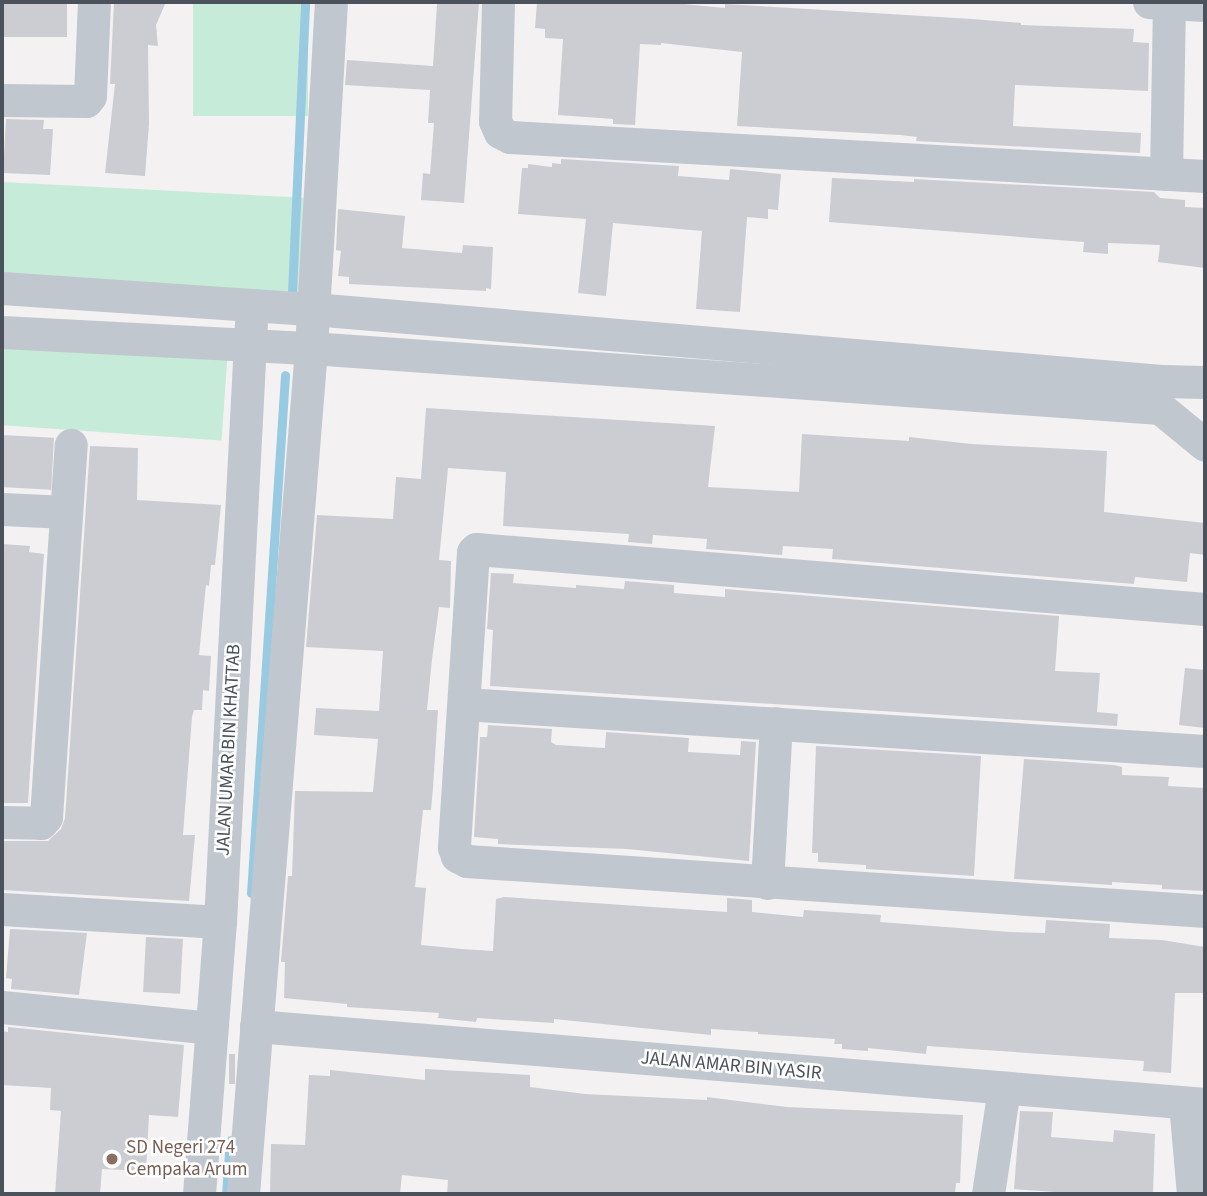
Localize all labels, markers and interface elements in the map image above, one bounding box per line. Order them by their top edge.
street label: JALAN UMAR BIN KHATTAB [212,643,246,857]
street label: JALAN AMAR BIN YASIR [640,1047,822,1085]
place label: SD Negeri 274 Cempaka Arum [126,1137,247,1181]
marker: SD Negeri 274 Cempaka Arum [104,1151,120,1167]

